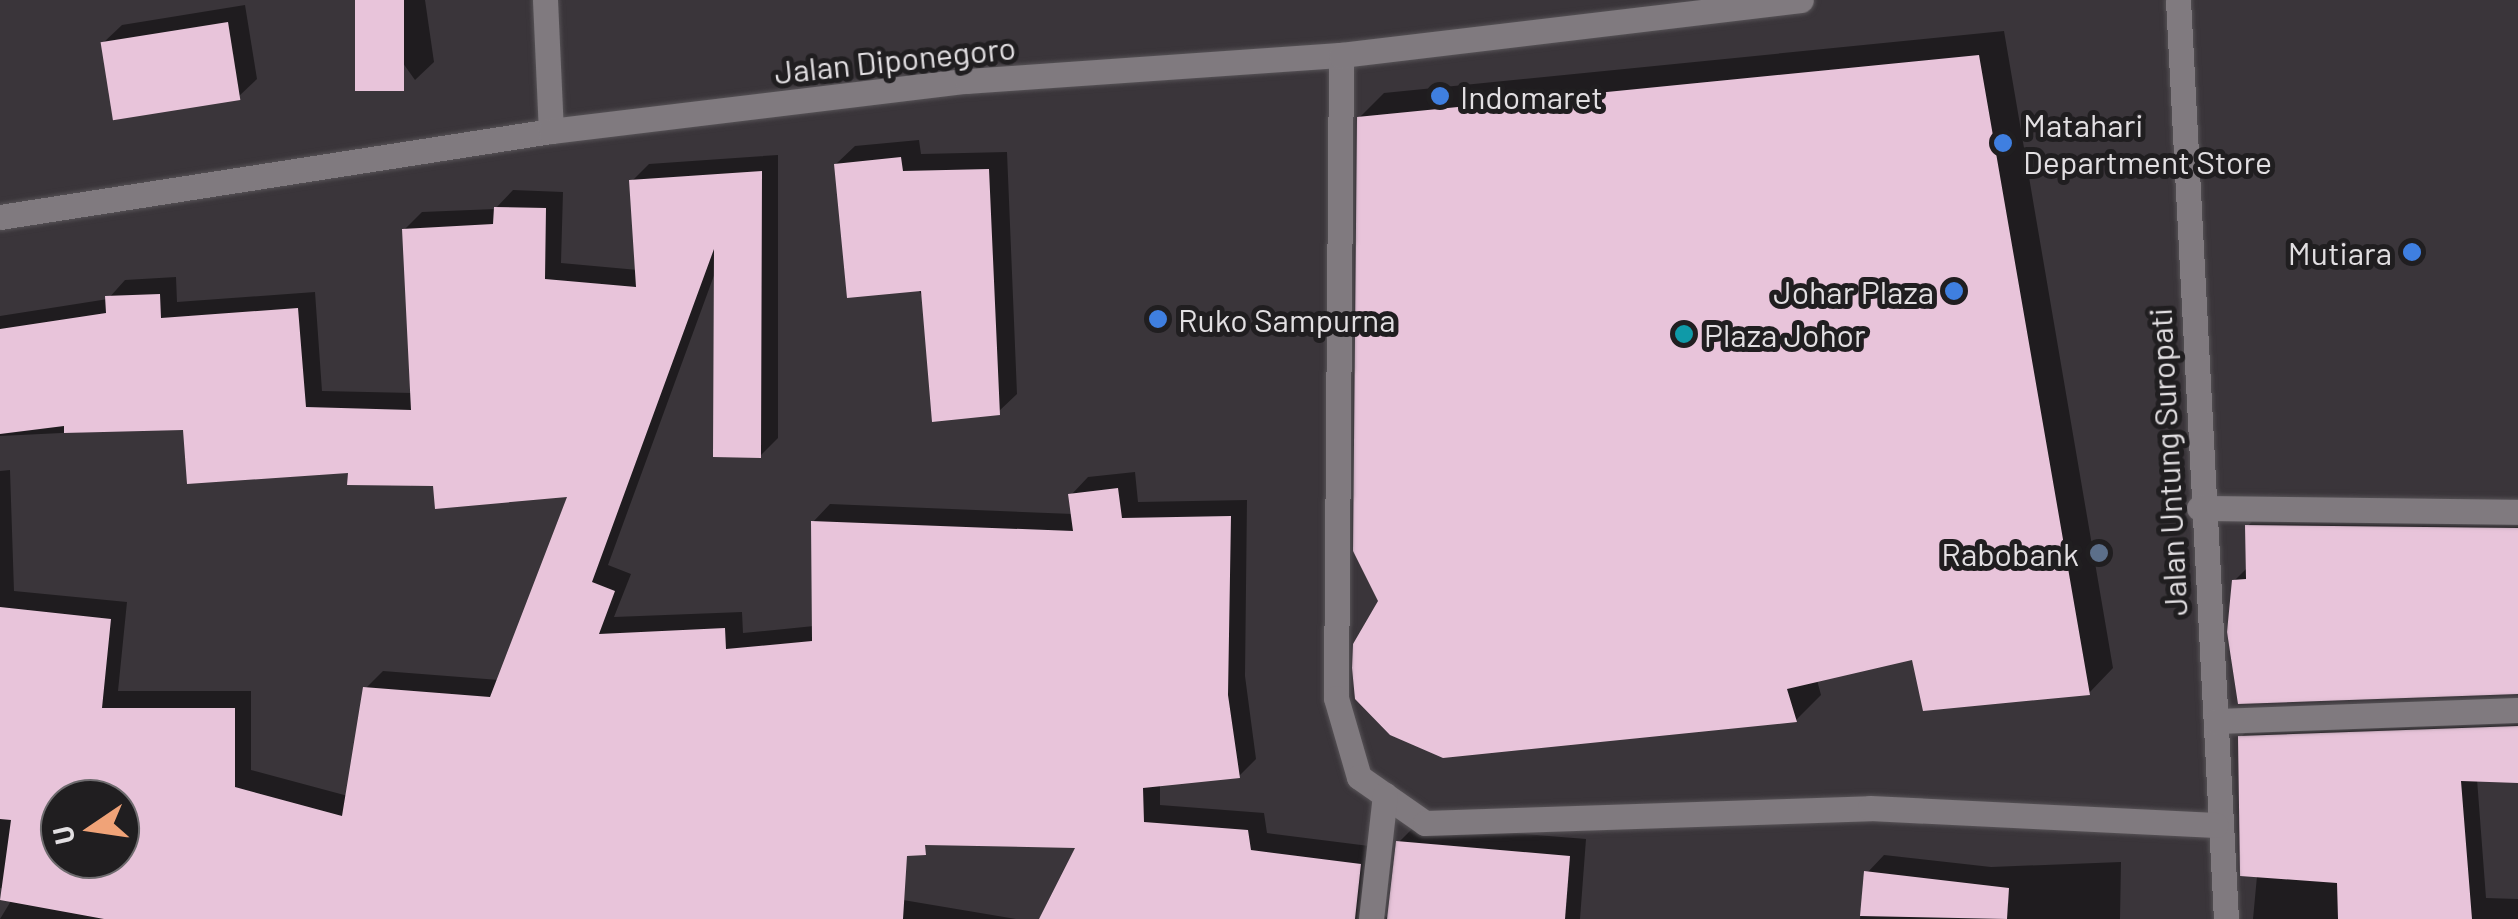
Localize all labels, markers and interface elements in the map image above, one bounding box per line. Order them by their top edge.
street label: Jalan Diponegoro [772,27,1018,91]
place label: Indomaret [1460,77,1603,115]
marker: Indomaret [1429,85,1451,107]
place label: Matahari Department Store [2023,106,2272,181]
marker: Matahari Department Store [1992,132,2014,154]
place label: Mutiara [2288,233,2392,271]
marker: Mutiara [2401,241,2423,263]
place label: Johar Plaza [1773,272,1934,310]
marker: Johar Plaza [1943,280,1965,302]
place label: Ruko Sampurna [1178,300,1396,338]
street label: Jalan Untung Suropati [2140,307,2194,617]
marker: Ruko Sampurna [1147,308,1169,330]
place label: Plaza Johor [1704,315,1866,353]
marker: Plaza Johor [1673,323,1695,345]
place label: Rabobank [1941,534,2079,572]
marker: Rabobank [2088,542,2110,564]
north arrow [40,779,140,879]
text: U [44,823,81,848]

